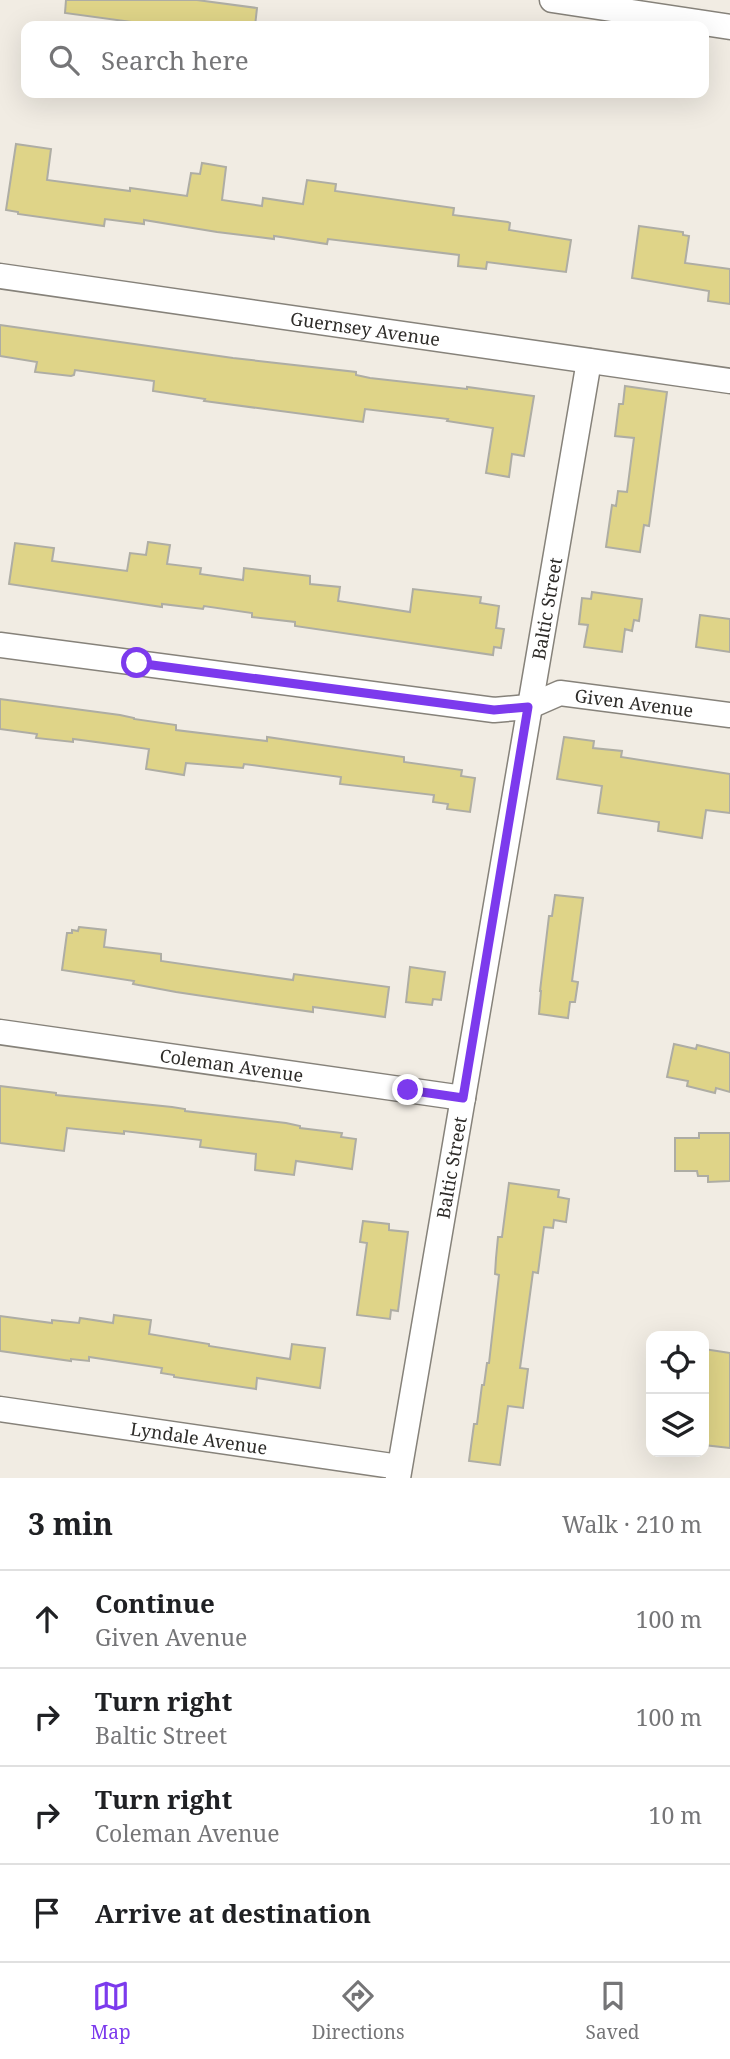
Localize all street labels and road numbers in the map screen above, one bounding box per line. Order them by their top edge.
street label: Guernsey Avenue [289,306,442,351]
street label: Baltic Street [526,556,567,662]
street label: Given Avenue [573,683,695,722]
street label: Coleman Avenue [158,1043,305,1087]
street label: Baltic Street [431,1115,472,1221]
street label: Lyndale Avenue [129,1416,269,1460]

